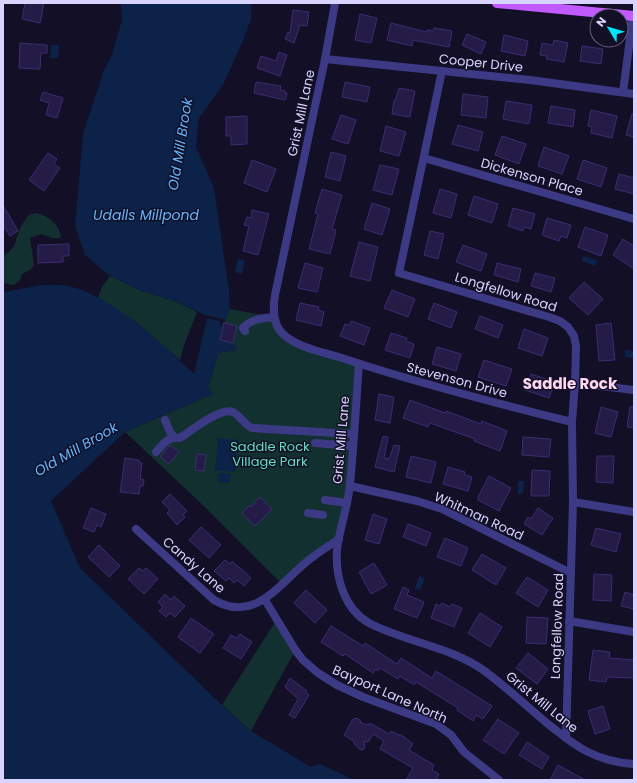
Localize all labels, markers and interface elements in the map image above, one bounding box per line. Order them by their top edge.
north arrow [589,8,629,48]
text: N [592,14,610,30]
street label: Cooper Drive [438,49,524,77]
street label: Grist Mill Lane [283,68,319,158]
water label: Old Mill Brook [163,95,197,192]
street label: Dickenson Place [479,153,585,201]
water label: Udalls Millpond [93,205,200,225]
street label: Longfellow Road [453,267,559,317]
street label: Stevenson Drive [405,357,509,403]
district label: Saddle Rock [523,373,618,394]
street label: Grist Mill Lane [328,395,354,485]
water label: Old Mill Brook [30,417,122,481]
park label: Saddle Rock Village Park [230,437,310,471]
street label: Whitman Road [431,487,527,545]
street label: Candy Lane [159,532,229,598]
street label: Longfellow Road [546,573,568,679]
street label: Bayport Lane North [330,660,450,728]
street label: Grist Mill Lane [502,667,582,737]

